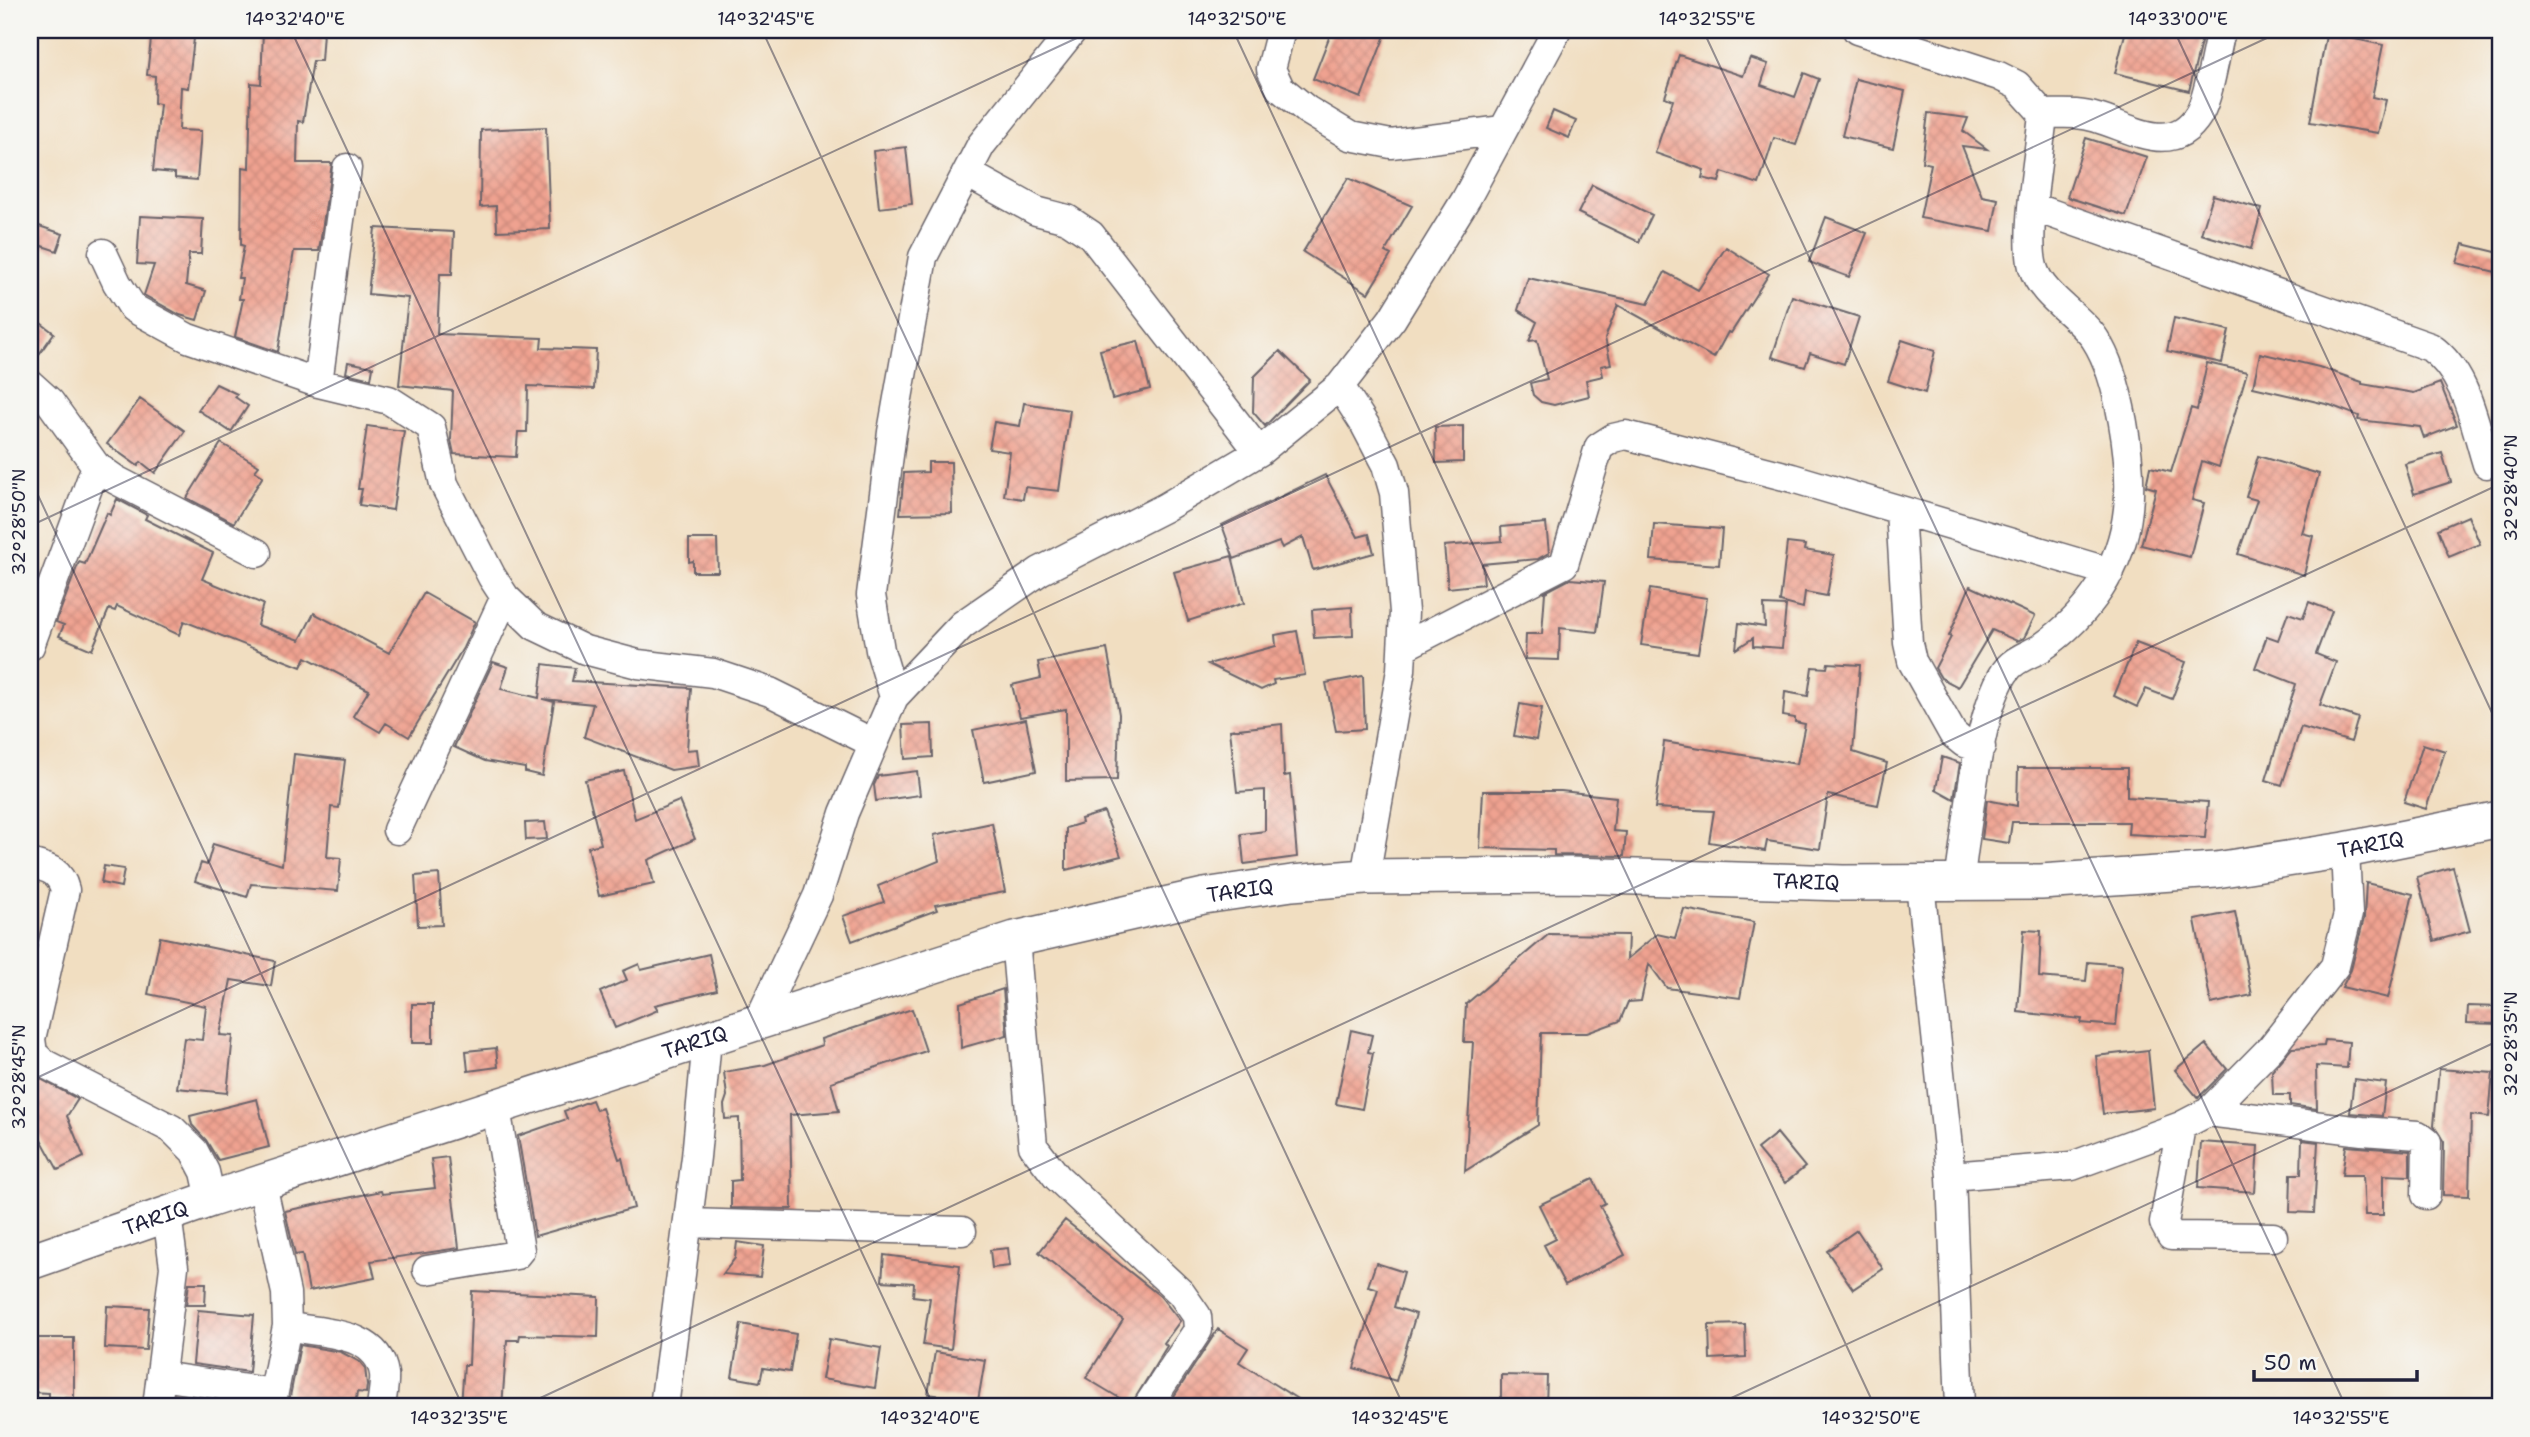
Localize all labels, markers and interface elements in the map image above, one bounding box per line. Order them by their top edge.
text: 14°32'40"E [245,7,345,31]
text: 14°32'45"E [717,7,815,31]
text: 14°32'50"E [1187,7,1287,31]
text: 14°32'55"E [1659,7,1755,31]
text: 14°33'00"E [2128,7,2228,31]
text: 32°28'40"N [2499,434,2523,542]
text: 32°28'50"N [7,469,31,575]
street label: TARIQ [2336,825,2406,865]
street label: TARIQ [1772,867,1840,897]
street label: TARIQ [1205,872,1275,909]
text: 32°28'35"N [2499,991,2523,1097]
street label: TARIQ [658,1019,731,1066]
text: 32°28'45"N [7,1024,31,1130]
street label: TARIQ [119,1194,192,1243]
scale bar [2254,1339,2416,1383]
text: 50 m [2264,1349,2317,1377]
text: 14°32'35"E [410,1406,508,1430]
text: 14°32'40"E [880,1406,980,1430]
text: 14°32'45"E [1351,1406,1449,1430]
text: 14°32'50"E [1821,1406,1921,1430]
text: 14°32'55"E [2293,1406,2389,1430]

